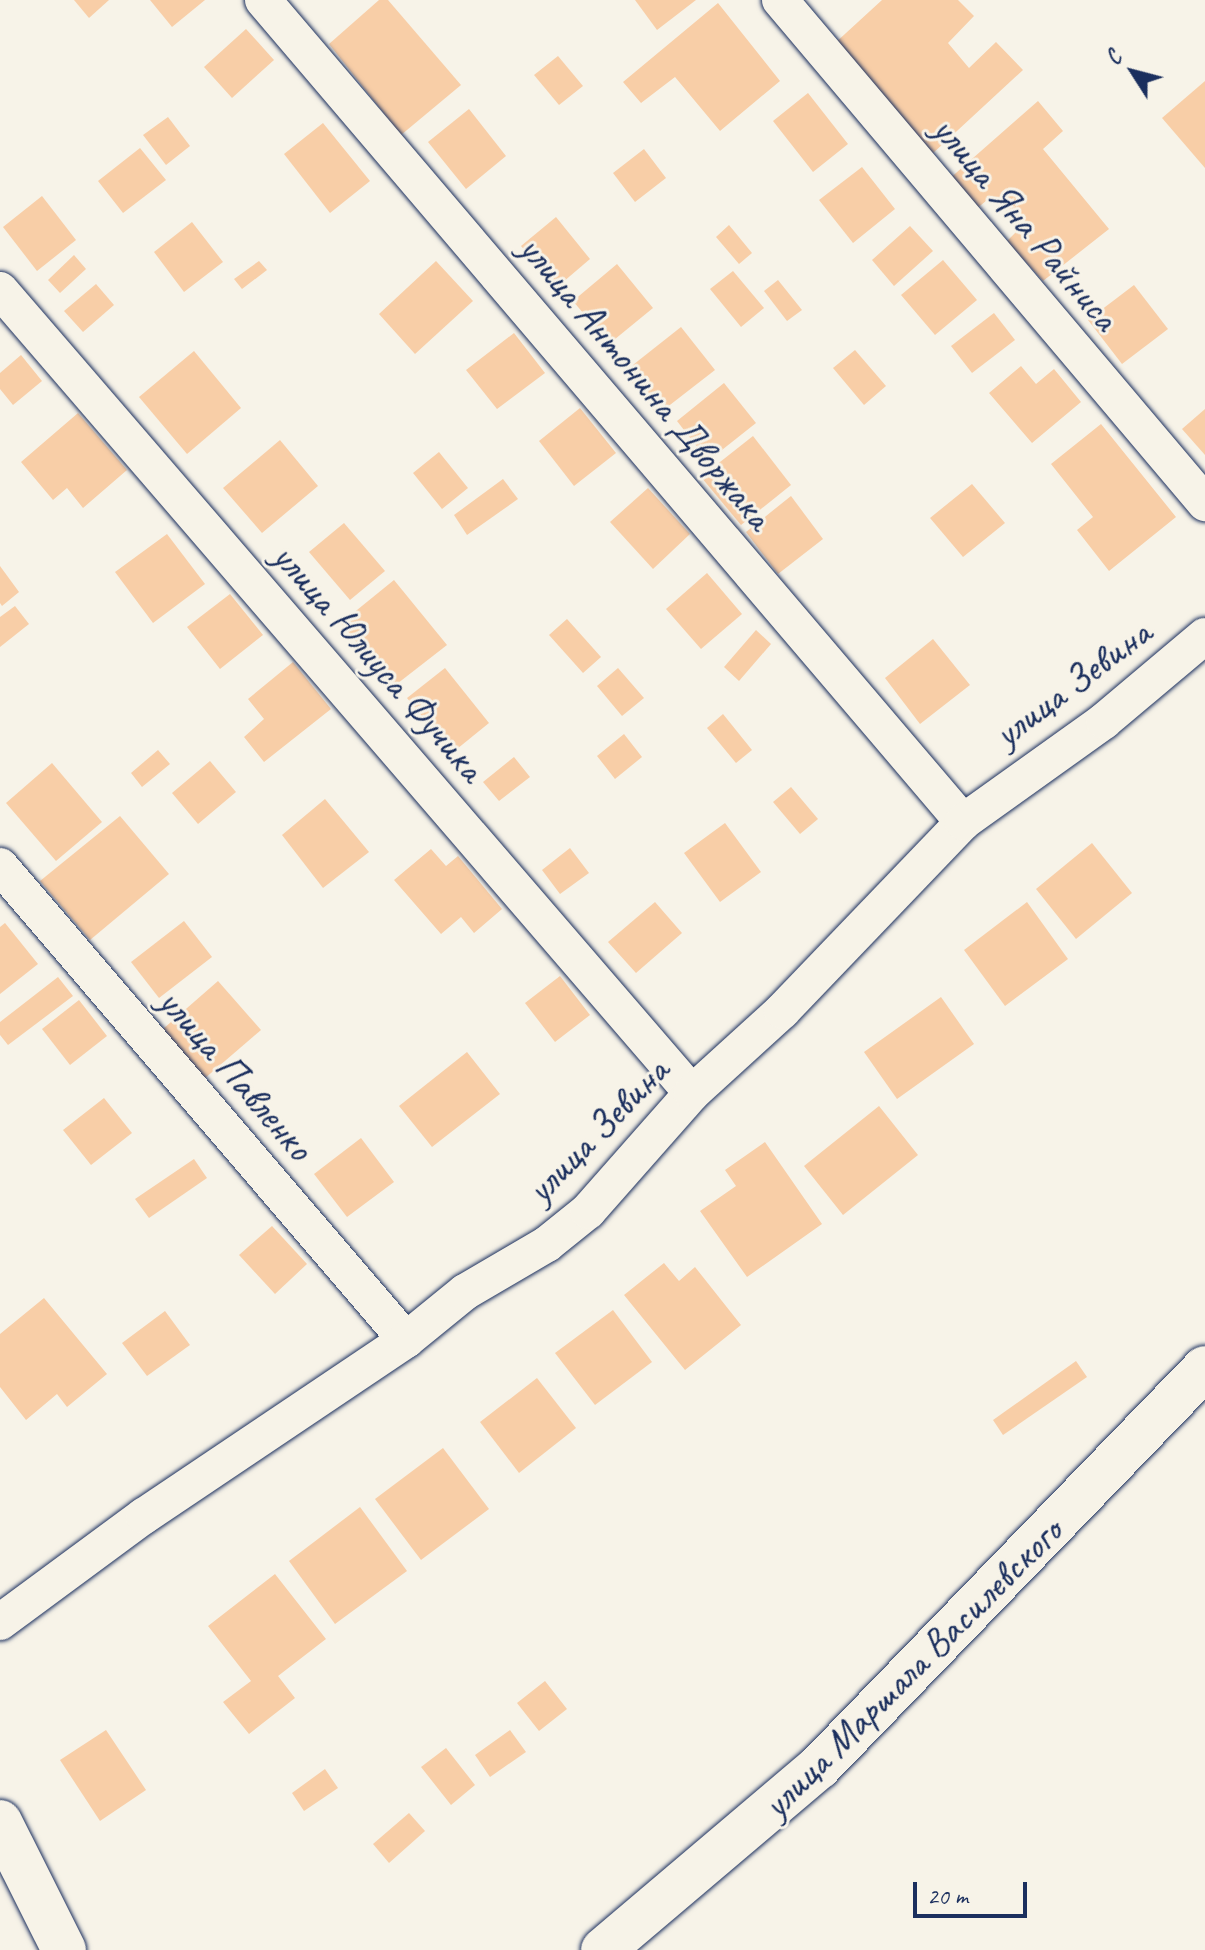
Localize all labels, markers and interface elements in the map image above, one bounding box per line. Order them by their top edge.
north arrow [1093,32,1173,112]
text: С [1099,45,1128,70]
street label: улица Яна Райниса [923,106,1129,340]
street label: улица Антонина Дворжака [508,224,784,540]
street label: улица Юлиуса Фучика [263,533,495,791]
street label: улица Зевина [984,609,1160,757]
street label: улица Павленко [149,979,323,1169]
street label: улица Зевина [516,1047,678,1213]
street label: улица Маршала Василевского [754,1510,1070,1826]
scale bar [917,1866,1031,1916]
text: 20 m [927,1881,968,1911]

